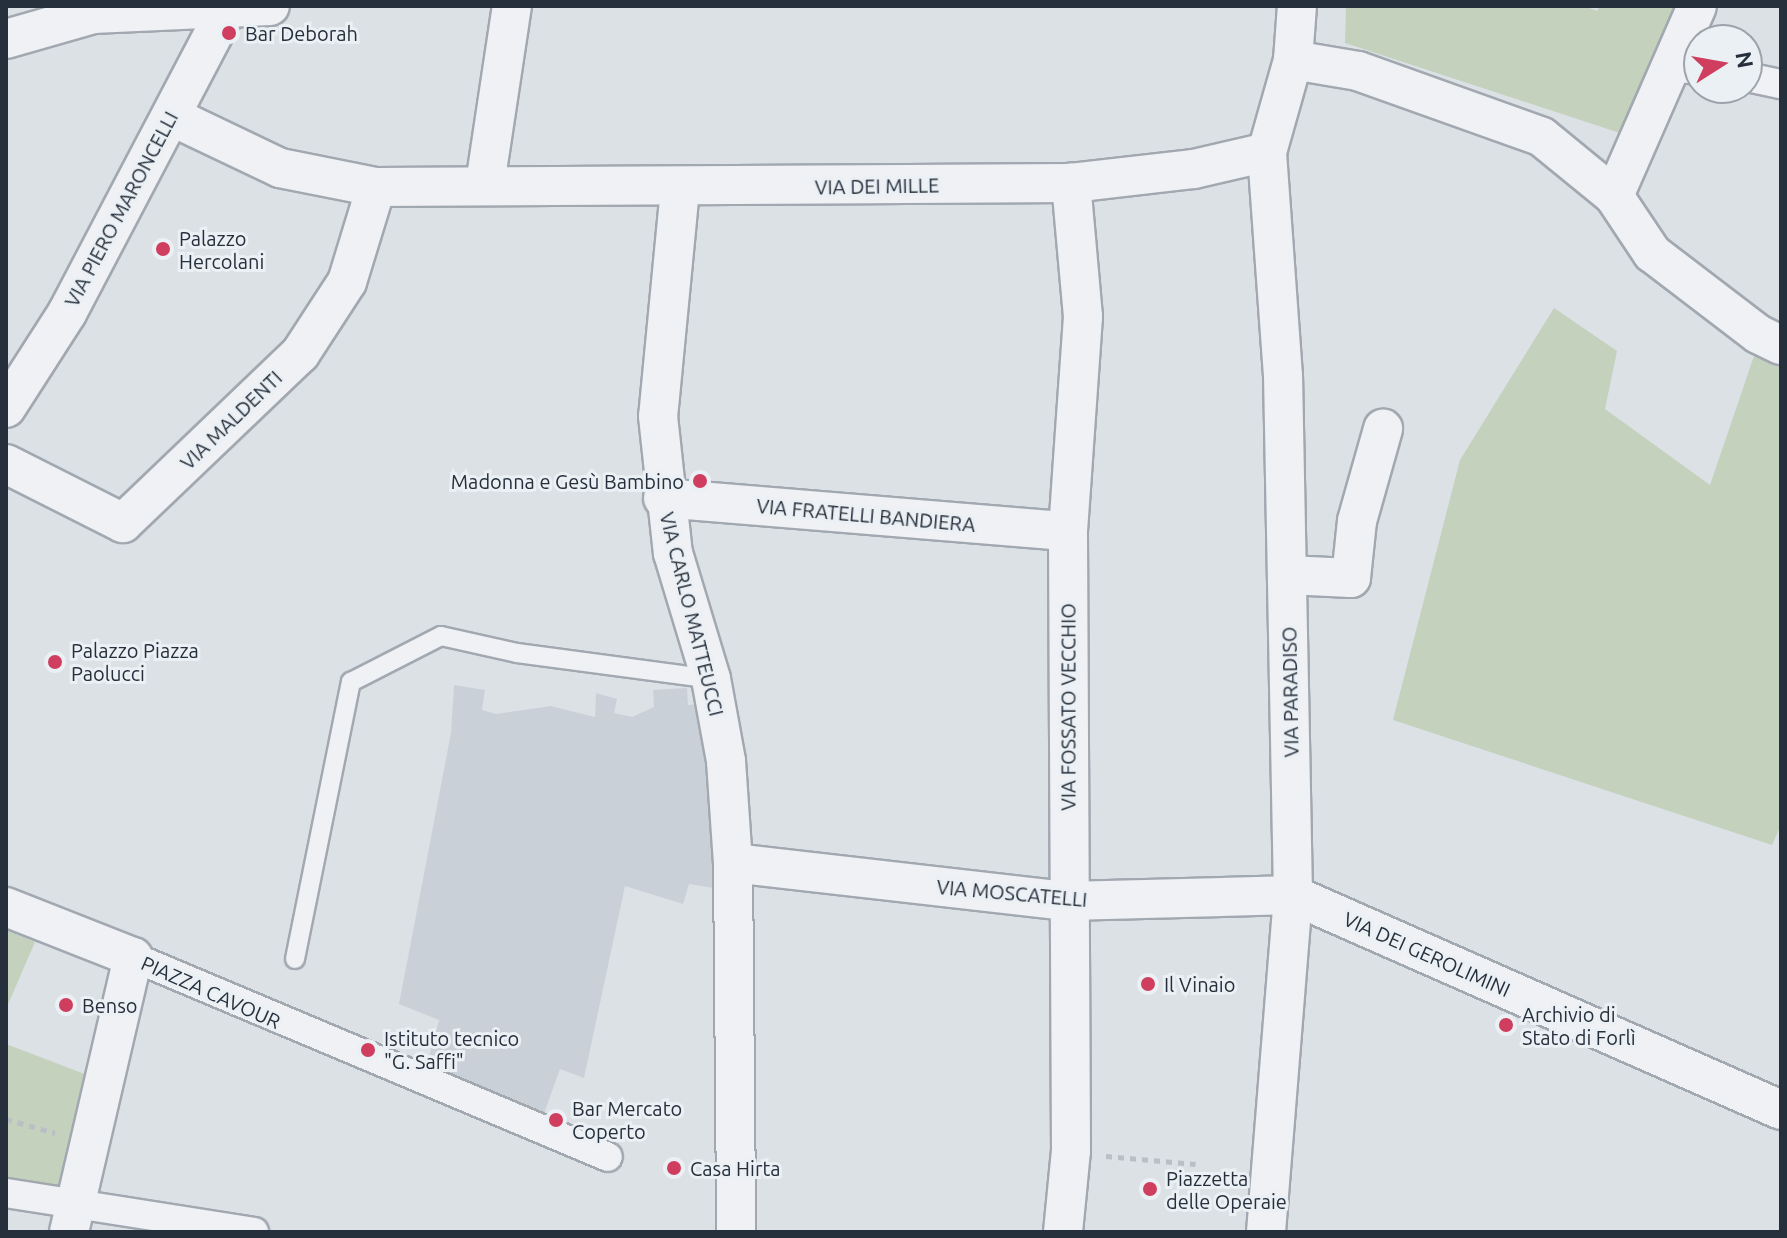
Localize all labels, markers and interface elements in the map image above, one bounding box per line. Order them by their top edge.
place label: Bar Deborah [245,21,358,45]
marker: Bar Deborah [220,24,238,42]
north arrow [1683,24,1763,104]
text: N [1731,49,1759,70]
street label: VIA PIERO MARONCELLI [59,107,183,311]
street label: VIA DEI MILLE [815,173,939,199]
place label: Palazzo Hercolani [179,226,264,273]
marker: Palazzo Hercolani [154,240,172,258]
street label: VIA MALDENTI [175,366,287,474]
place label: Madonna e Gesù Bambino [451,469,684,493]
marker: Madonna e Gesù Bambino [691,472,709,490]
street label: VIA FRATELLI BANDIERA [756,493,976,537]
street label: VIA CARLO MATTEUCCI [655,510,729,718]
street label: VIA FOSSATO VECCHIO [1056,603,1080,811]
street label: VIA PARADISO [1277,626,1303,758]
place label: Palazzo Piazza Paolucci [71,638,199,685]
marker: Palazzo Piazza Paolucci [46,653,64,671]
street label: VIA MOSCATELLI [936,874,1088,912]
street label: VIA DEI GEROLIMINI [1340,906,1514,1002]
street label: PIAZZA CAVOUR [138,951,284,1033]
place label: Il Vinaio [1164,972,1235,996]
marker: Il Vinaio [1139,975,1157,993]
place label: Benso [82,993,138,1017]
marker: Benso [57,996,75,1014]
place label: Archivio di Stato di Forlì [1522,1002,1636,1049]
marker: Archivio di Stato di Forlì [1497,1016,1515,1034]
place label: Istituto tecnico "G. Saffi" [384,1026,519,1073]
marker: Istituto tecnico "G. Saffi" [359,1041,377,1059]
place label: Bar Mercato Coperto [572,1096,682,1143]
marker: Bar Mercato Coperto [547,1111,565,1129]
place label: Casa Hirta [690,1156,781,1180]
marker: Casa Hirta [665,1159,683,1177]
place label: Piazzetta delle Operaie [1166,1166,1287,1213]
marker: Piazzetta delle Operaie [1141,1180,1159,1198]

